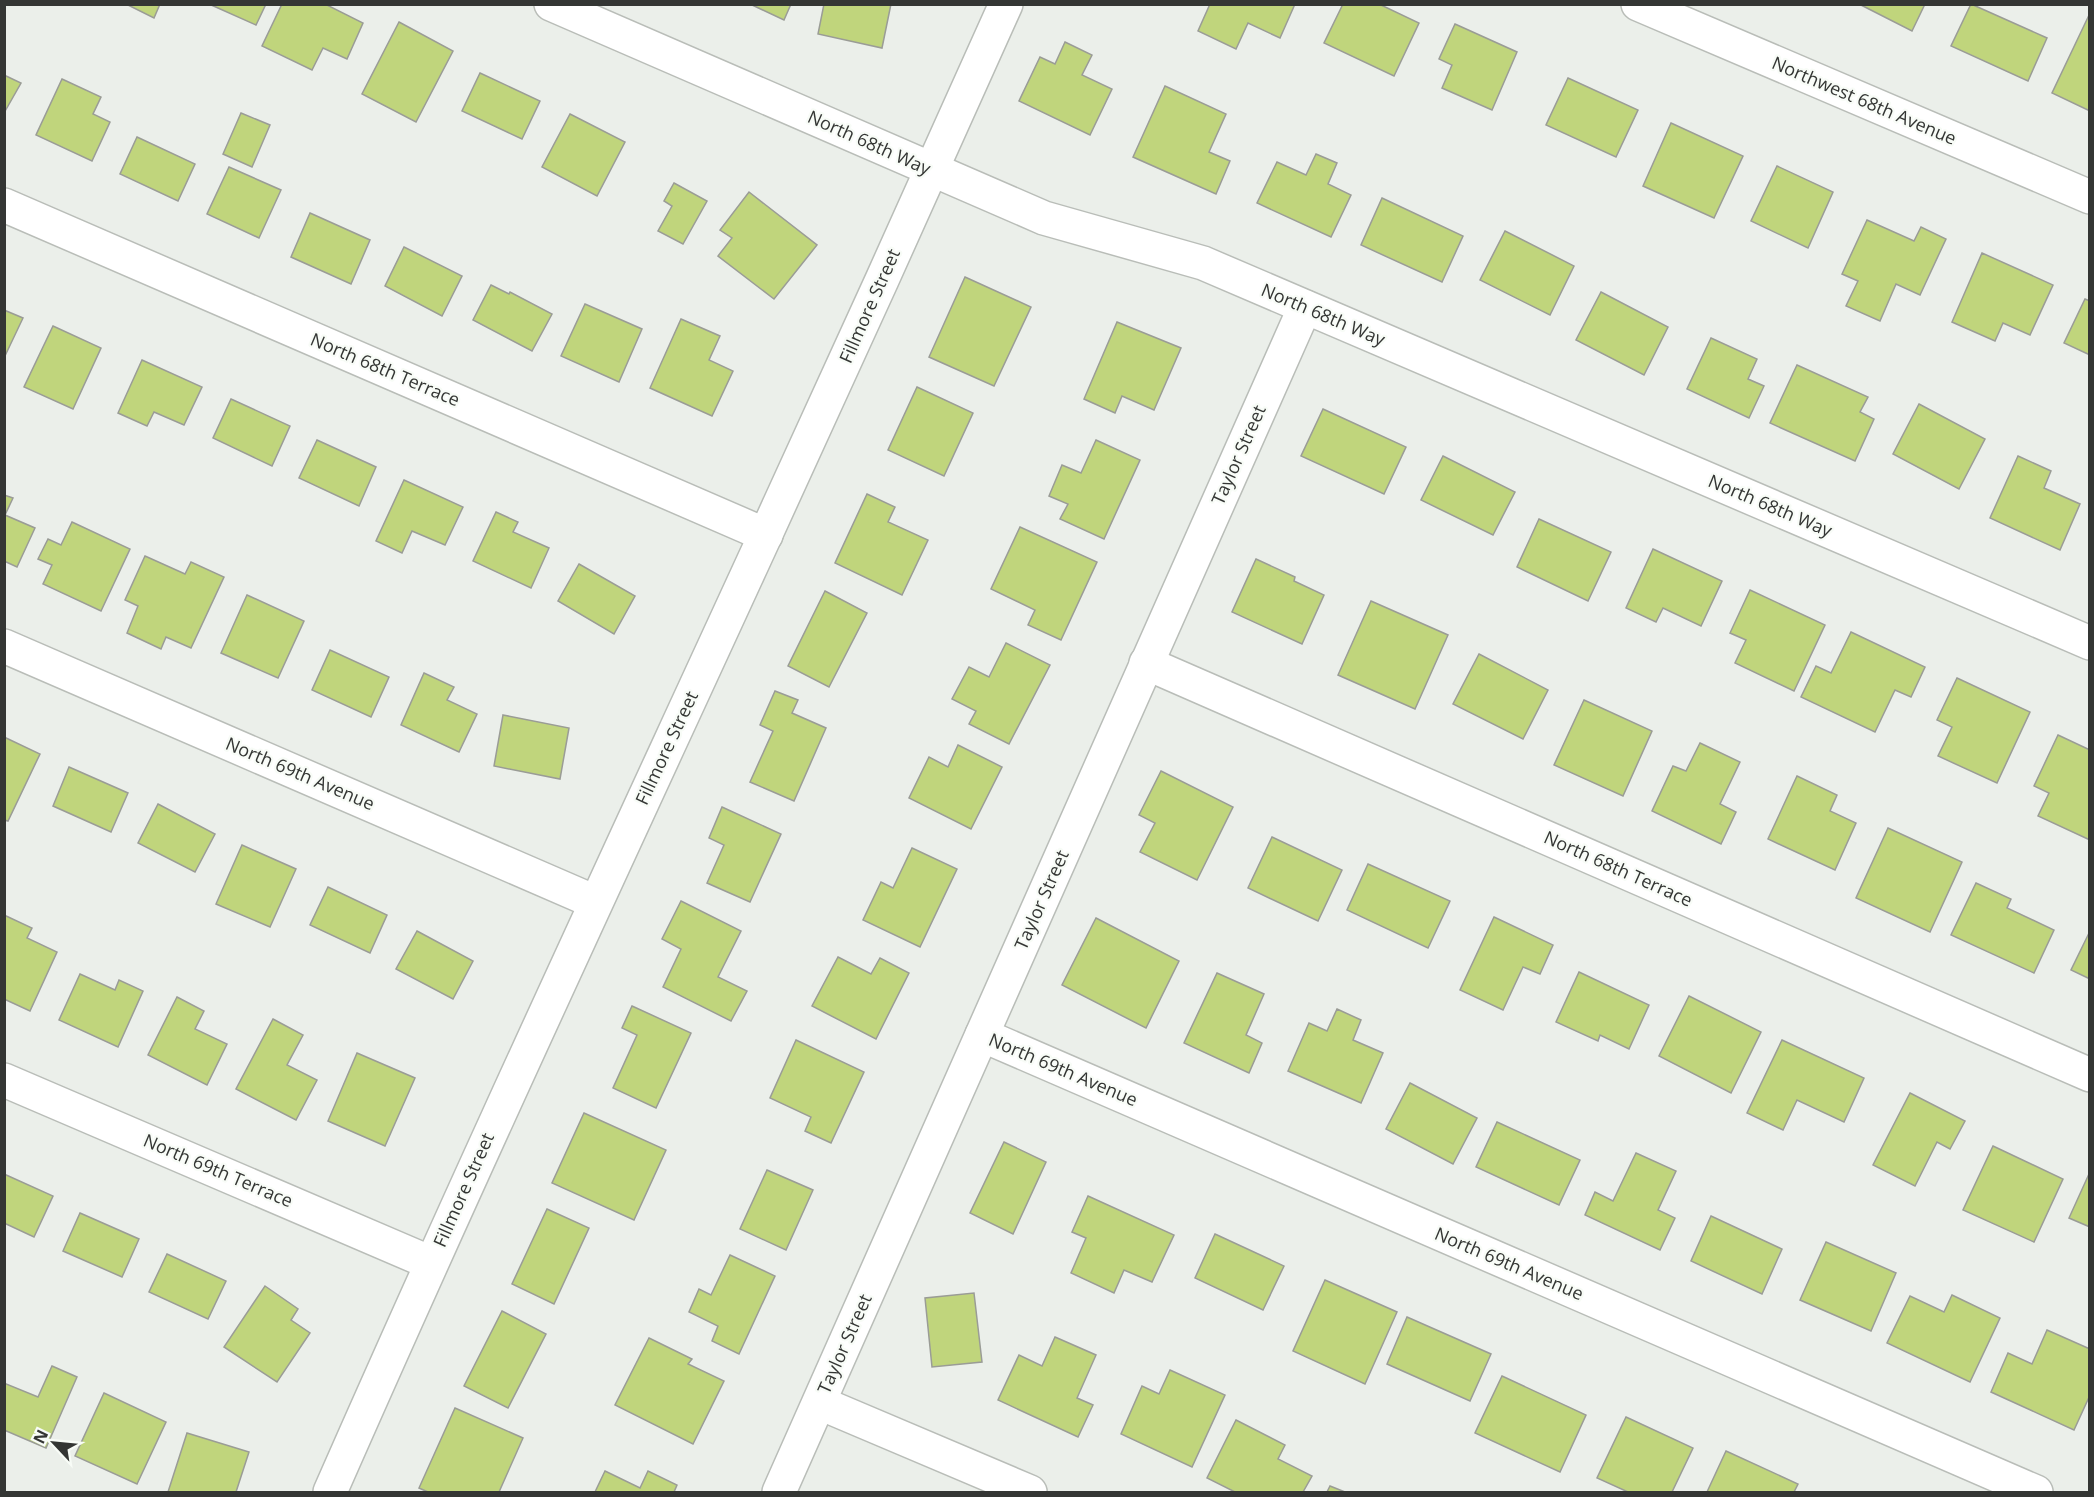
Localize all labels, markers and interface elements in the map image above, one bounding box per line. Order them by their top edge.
street label: Northwest 68th Avenue [1768,50,1960,150]
street label: North 68th Way [804,104,936,180]
street label: Fillmore Street [833,245,905,367]
street label: North 68th Way [1258,277,1390,351]
street label: North 68th Terrace [307,327,464,411]
street label: Taylor Street [1205,401,1271,508]
street label: North 68th Way [1705,468,1837,542]
street label: Fillmore Street [629,687,703,808]
street label: North 69th Avenue [222,731,378,815]
street label: North 68th Terrace [1540,825,1696,912]
street label: Taylor Street [1008,846,1074,953]
street label: North 69th Avenue [985,1027,1141,1111]
street label: North 69th Terrace [140,1128,297,1212]
street label: Fillmore Street [427,1129,499,1251]
street label: North 69th Avenue [1431,1221,1587,1305]
street label: Taylor Street [811,1290,877,1397]
north arrow [24,1413,84,1473]
text: N [28,1426,53,1447]

